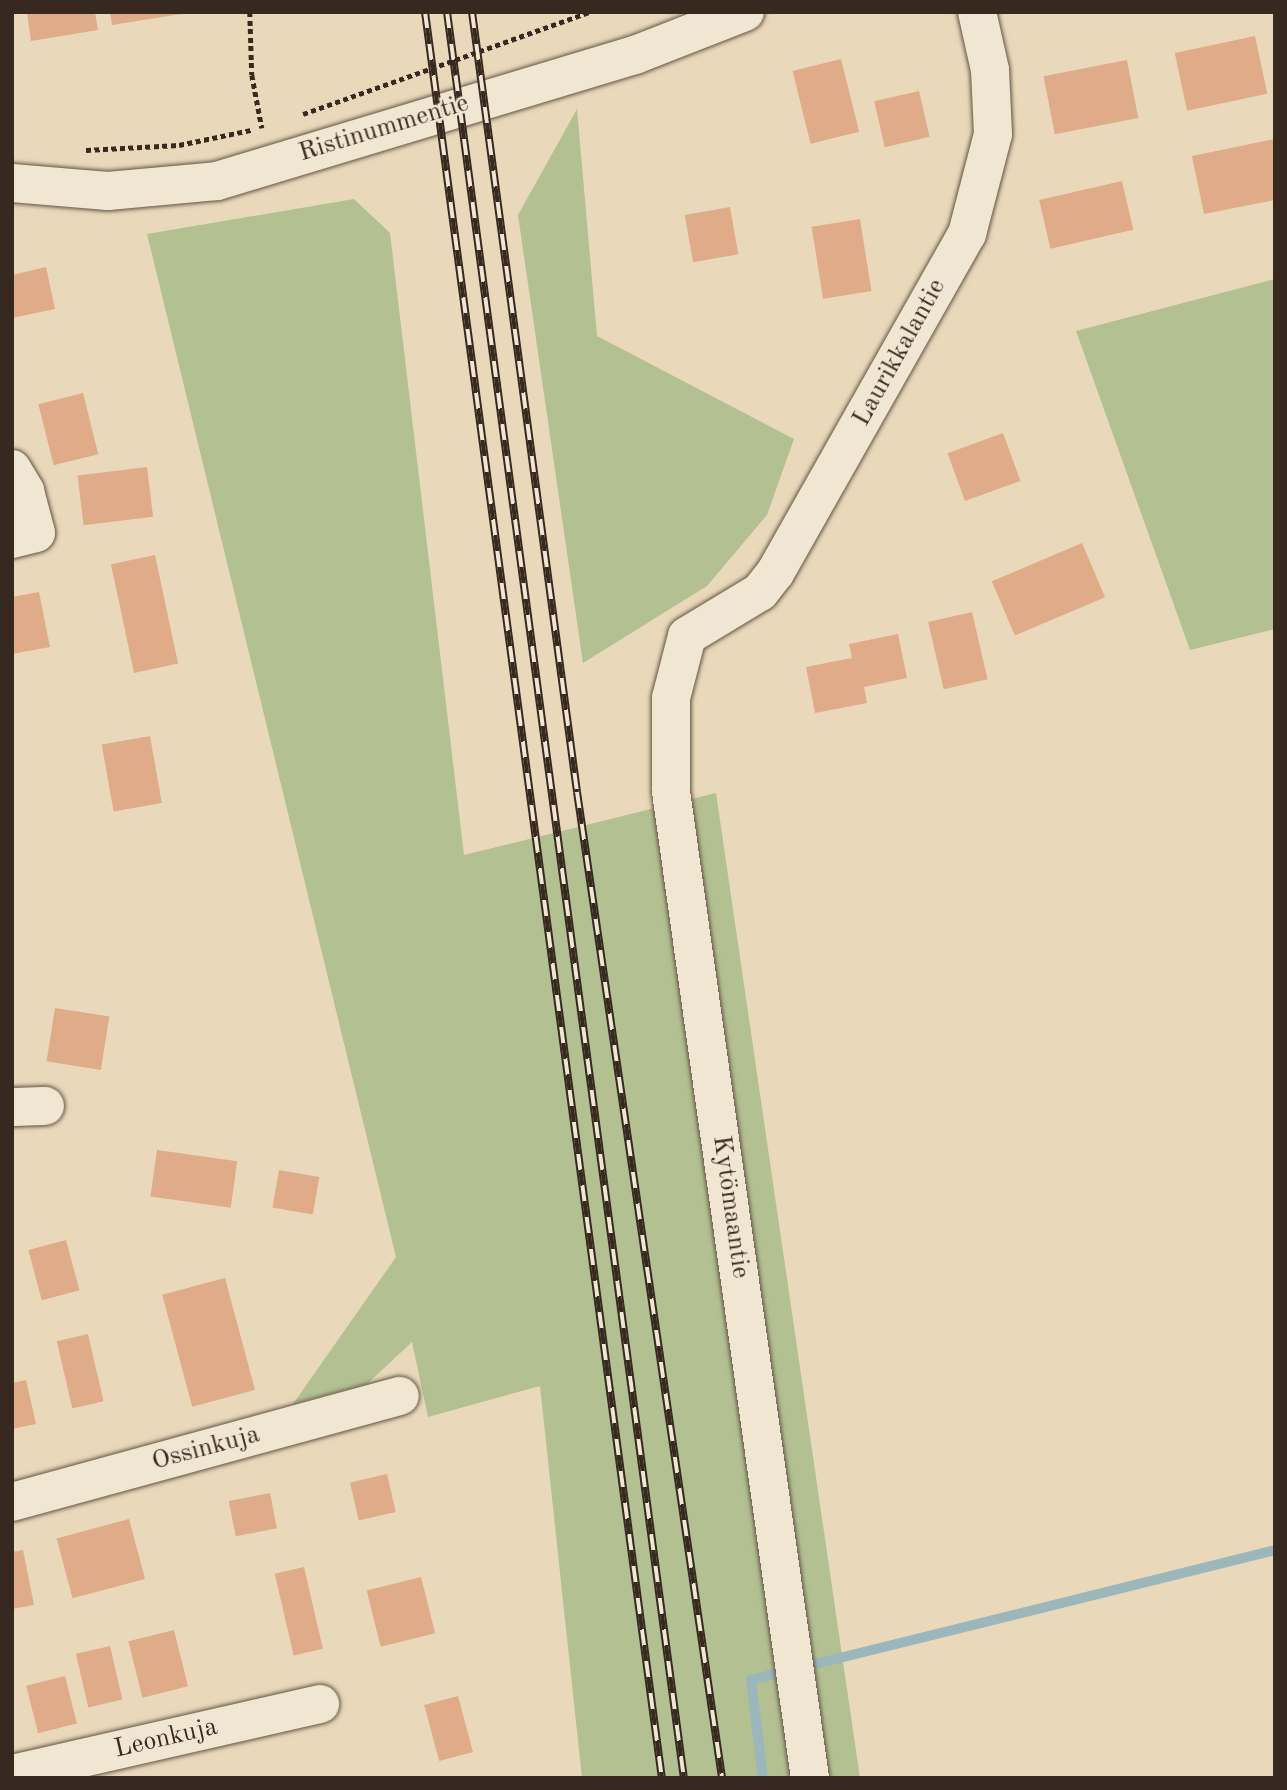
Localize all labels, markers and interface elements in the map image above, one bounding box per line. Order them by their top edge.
street label: Ristinummentie [295,88,473,170]
street label: Laurikkalantie [847,274,953,432]
street label: Kytömaantie [705,1134,755,1280]
street label: Ossinkuja [149,1420,263,1478]
street label: Leonkuja [111,1712,221,1766]

